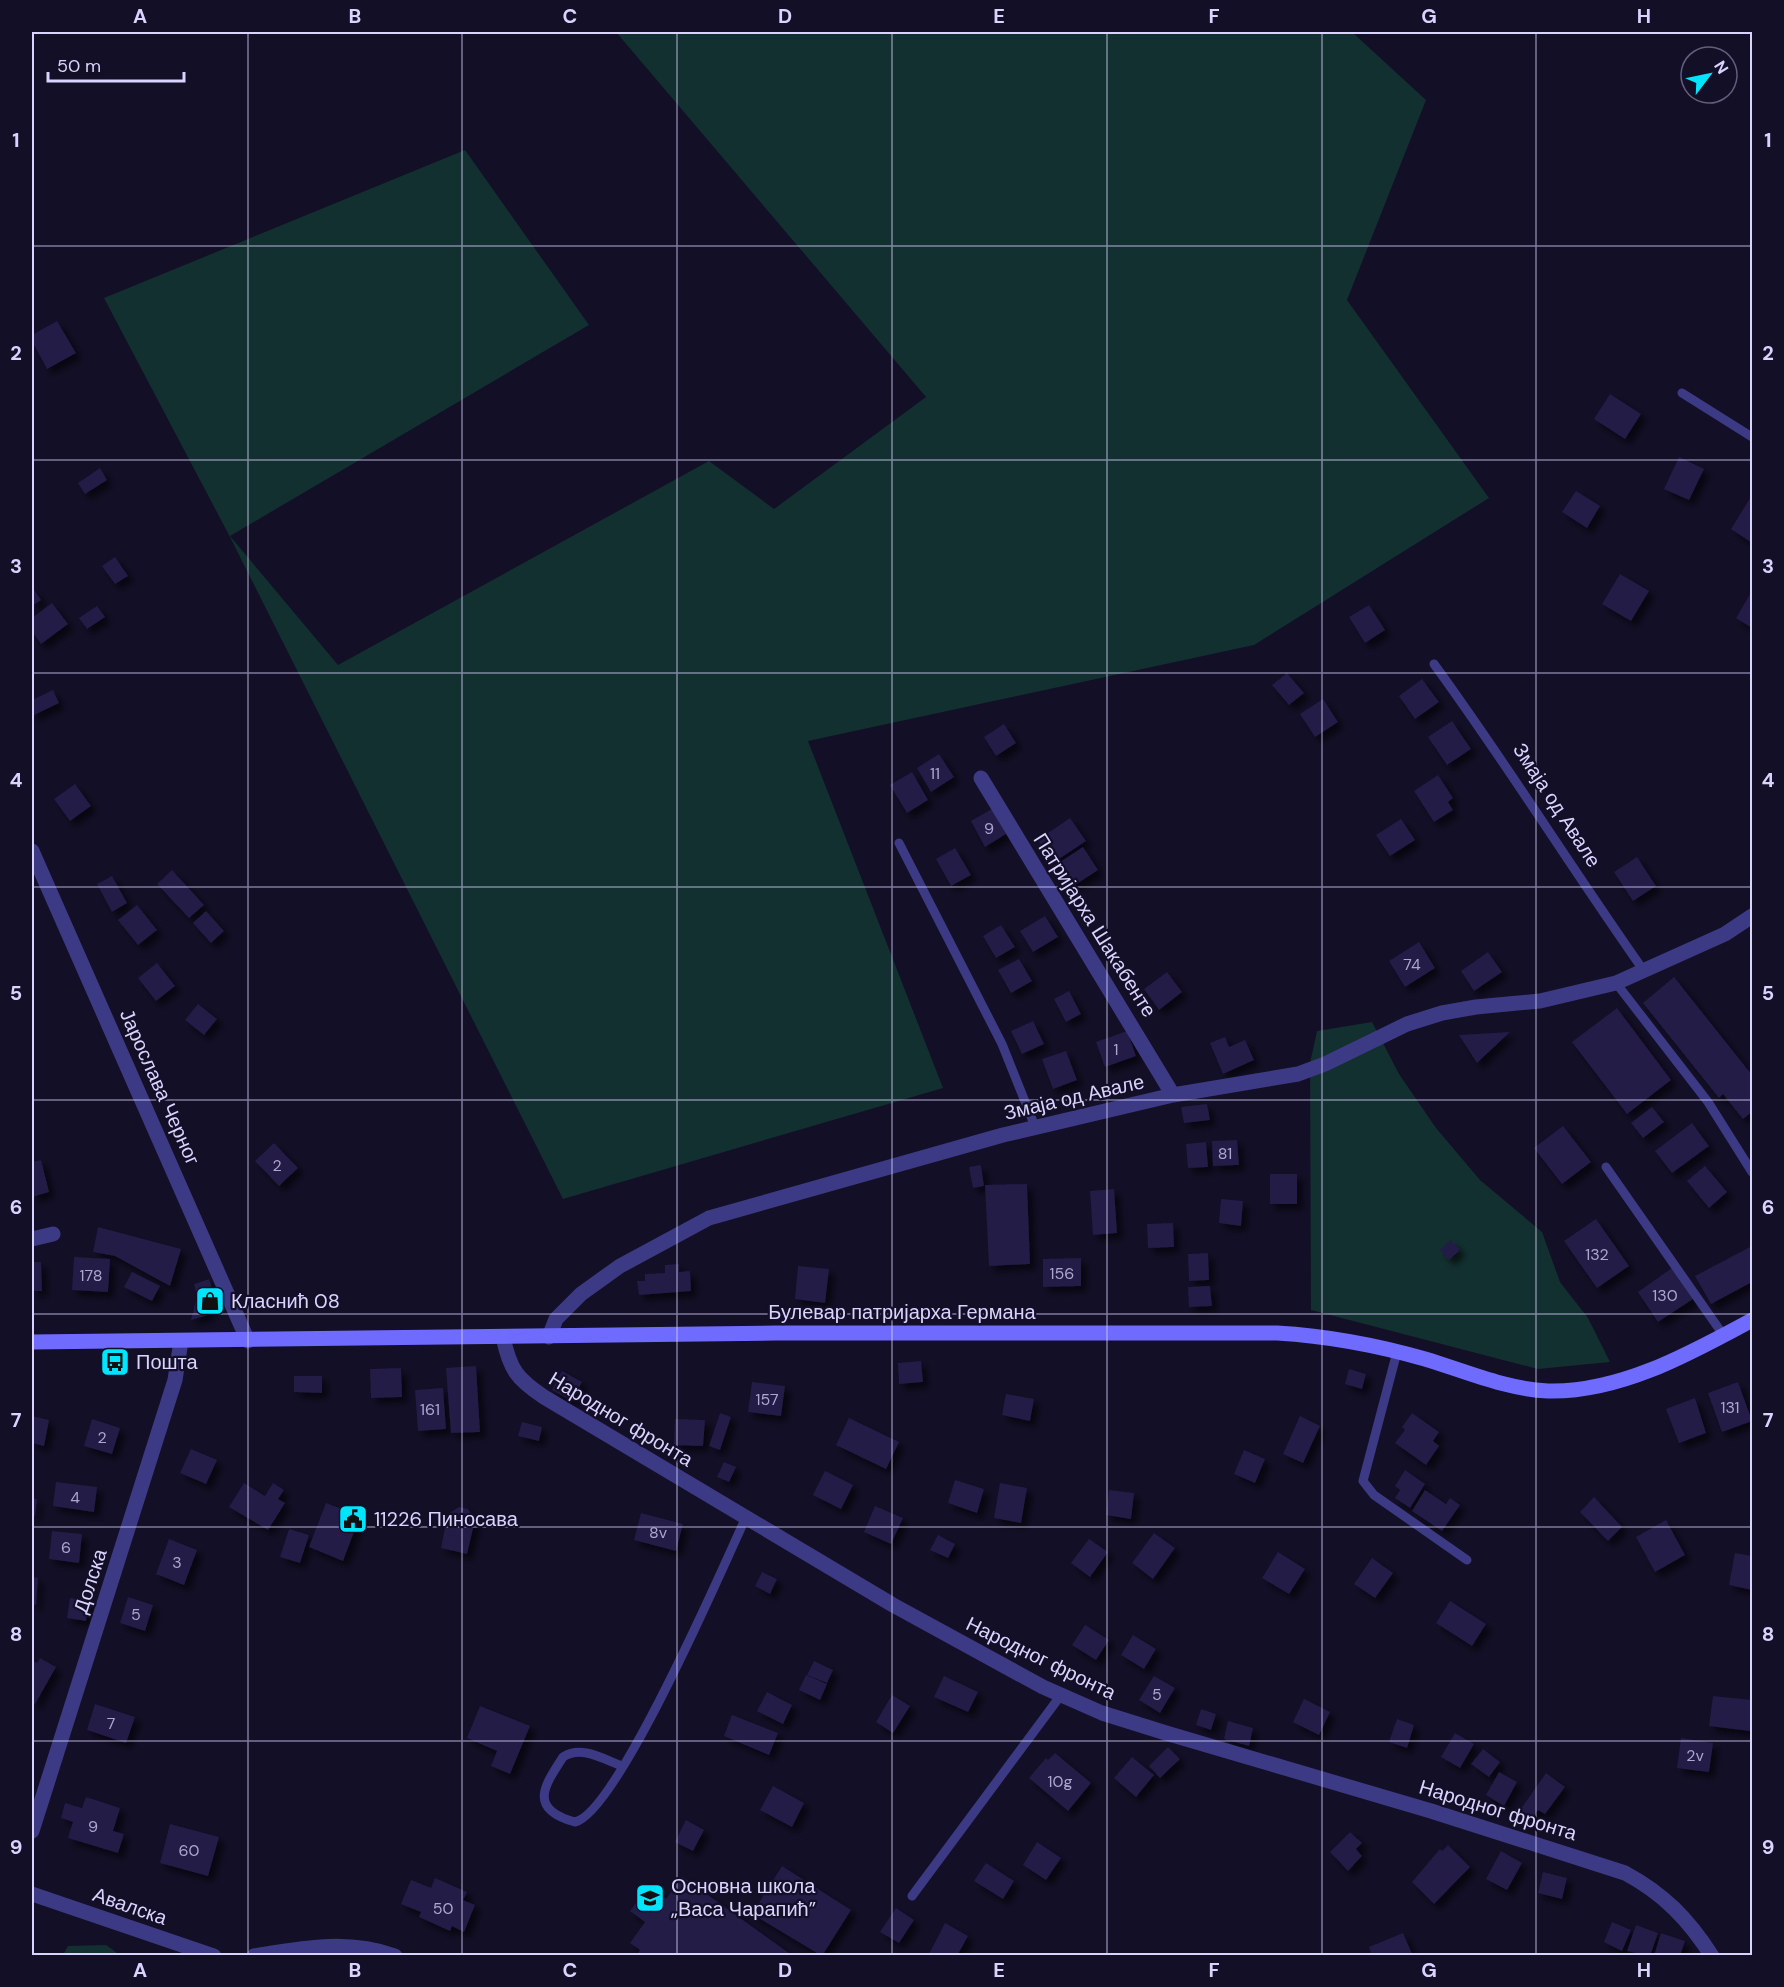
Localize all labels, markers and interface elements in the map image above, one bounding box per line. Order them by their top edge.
text: A [133,3,147,29]
text: B [349,3,361,29]
text: C [563,3,577,29]
text: D [778,3,792,29]
text: E [993,3,1005,29]
text: F [1208,3,1220,29]
text: G [1421,3,1437,29]
text: H [1637,3,1651,29]
scale bar [48,45,184,83]
north arrow [1679,45,1739,105]
text: 50 m [57,54,101,78]
text: N [1709,57,1733,78]
text: 1 [12,127,20,153]
text: 1 [1764,127,1772,153]
text: 2 [10,340,22,366]
text: 2 [1762,340,1774,366]
text: 3 [10,553,22,579]
text: 3 [1762,553,1774,579]
street label: Змаја од Авале [1507,738,1607,872]
house number: 11 [930,763,940,784]
text: 4 [10,767,23,793]
text: 4 [1762,767,1775,793]
house number: 9 [984,818,994,839]
street label: Патријарха Шакабенте [1028,828,1162,1022]
house number: 74 [1403,954,1421,975]
text: 5 [10,980,22,1006]
text: 5 [1762,980,1774,1006]
street label: Јарослава Черног [114,1005,206,1169]
house number: 1 [1114,1039,1119,1060]
street label: Змаја од Авале [1001,1068,1147,1126]
house number: 81 [1218,1143,1232,1164]
house number: 2 [272,1155,282,1176]
text: 6 [10,1194,22,1220]
text: 6 [1762,1194,1774,1220]
house number: 132 [1585,1244,1609,1265]
house number: 156 [1050,1263,1074,1284]
house number: 178 [80,1265,103,1286]
shop icon: Класнић 08 [194,1285,226,1317]
house number: 130 [1652,1285,1678,1306]
place label: Класнић 08 [231,1288,340,1314]
street label: Булевар патријарха Германа [768,1299,1037,1325]
bus stop icon: Пошта [99,1346,131,1378]
place label: Пошта [136,1349,198,1375]
street label: Народног фронта [544,1366,699,1473]
house number: 157 [755,1389,779,1410]
house number: 131 [1720,1397,1740,1418]
house number: 161 [420,1399,440,1420]
text: 7 [11,1407,22,1433]
text: 7 [1763,1407,1774,1433]
house number: 2 [97,1427,107,1448]
house number: 4 [70,1487,80,1508]
public building icon: 11226 Пиносава [337,1503,369,1535]
place label: 11226 Пиносава [374,1506,519,1532]
house number: 8v [649,1522,668,1543]
house number: 6 [61,1537,71,1558]
street label: Долска [67,1545,113,1617]
house number: 3 [172,1552,182,1573]
house number: 5 [131,1604,141,1625]
street label: Народног фронта [962,1610,1121,1706]
text: 8 [10,1621,22,1647]
text: 8 [1762,1621,1774,1647]
house number: 5 [1152,1684,1162,1705]
house number: 7 [107,1713,115,1734]
house number: 2v [1686,1745,1704,1766]
house number: 10g [1048,1771,1072,1792]
street label: Народног фронта [1416,1774,1581,1847]
house number: 9 [88,1816,98,1837]
text: 9 [10,1834,22,1860]
text: 9 [1762,1834,1774,1860]
house number: 60 [179,1840,200,1861]
place label: Основна школа „Васа Чарапић” [671,1873,816,1922]
street label: Авалска [89,1881,171,1931]
school or university icon: Основна школа „Васа Чарапић” [634,1882,666,1914]
house number: 50 [433,1898,453,1919]
text: A [133,1957,147,1983]
text: B [349,1957,361,1983]
text: C [563,1957,577,1983]
text: D [778,1957,792,1983]
text: E [993,1957,1005,1983]
text: F [1208,1957,1220,1983]
text: G [1421,1957,1437,1983]
text: H [1637,1957,1651,1983]

